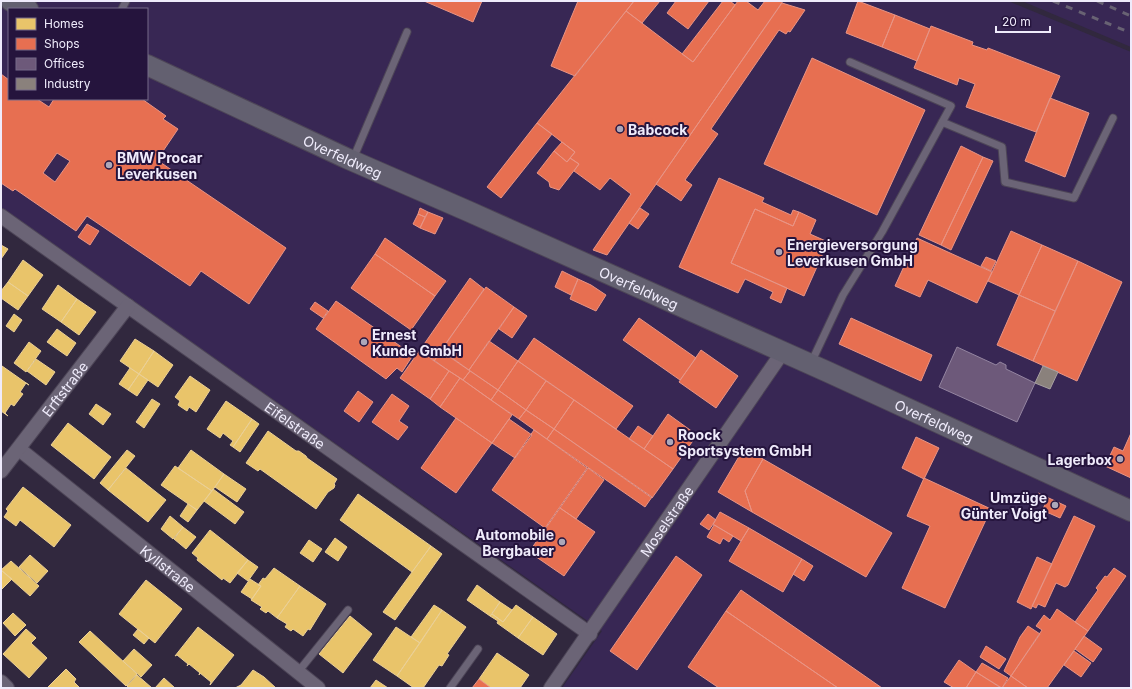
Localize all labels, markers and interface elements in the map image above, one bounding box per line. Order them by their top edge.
legend [8,8,148,100]
scale bar [996,8,1050,34]
text: 20 m [1002,14,1031,29]
text: Homes [44,16,84,31]
text: Shops [44,36,80,51]
text: Offices [44,56,85,71]
text: Industry [44,76,91,91]
place label: Babcock [628,121,688,138]
marker: Babcock [615,124,625,134]
street label: Overfeldweg [301,131,385,181]
place label: BMW Procar Leverkusen [117,149,203,182]
marker: BMW Procar Leverkusen [104,160,114,170]
place label: Energieversorgung Leverkusen GmbH [787,236,918,269]
marker: Energieversorgung Leverkusen GmbH [774,247,784,257]
street label: Overfeldweg [597,262,681,313]
place label: Ernest Kunde GmbH [372,326,462,359]
marker: Ernest Kunde GmbH [359,337,369,347]
street label: Erftstraße [38,358,91,420]
street label: Overfeldweg [892,395,976,446]
street label: Eifelstraße [262,398,329,452]
place label: Roock Sportsystem GmbH [678,426,812,459]
marker: Roock Sportsystem GmbH [665,437,675,447]
place label: Lagerbox [1048,451,1112,468]
marker: Lagerbox [1115,454,1125,464]
street label: Moselstraße [636,482,697,559]
place label: Umzüge Günter Voigt [961,489,1047,522]
marker: Umzüge Günter Voigt [1050,500,1060,510]
place label: Automobile Bergbauer [475,526,554,559]
marker: Automobile Bergbauer [557,537,567,547]
street label: Kyllstraße [137,541,199,595]

